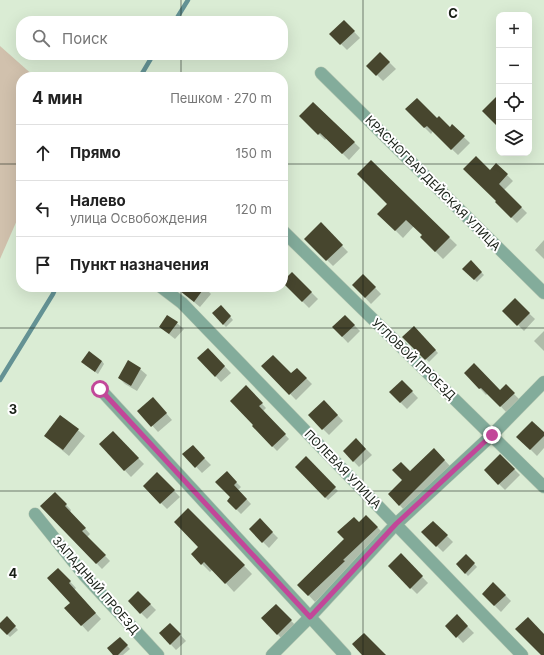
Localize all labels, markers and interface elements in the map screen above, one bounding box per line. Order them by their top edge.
text: C [448,5,458,21]
map controls [496,12,532,156]
button: + [496,12,532,48]
search box [16,16,288,60]
icon: search [30,27,52,49]
text: Поиск [62,29,108,48]
button: − [496,48,532,84]
button: locate [496,84,532,120]
text: 4 мин [32,88,83,108]
text: Пешком · 270 m [170,90,272,106]
street label: КРАСНОГВАРДЕЙСКАЯ УЛИЦА [362,112,504,254]
button: layers [496,120,532,156]
icon: ahead [32,142,54,164]
text: Прямо [70,143,121,162]
text: 150 m [236,145,272,161]
text: Налево [70,191,126,210]
icon: left [32,198,54,220]
text: 120 m [236,201,272,217]
text: улица Освобождения [70,210,207,226]
icon: arrive [32,254,54,276]
text: Пункт назначения [70,255,209,274]
street label: УГЛОВОЙ ПРОЕЗД [369,315,459,403]
route start [91,380,109,398]
text: 3 [9,401,17,417]
street label: ПОЛЕВАЯ УЛИЦА [301,426,385,512]
route end [483,426,501,444]
street label: ЗАПАДНЫЙ ПРОЕЗД [49,533,143,637]
text: 4 [9,565,18,581]

